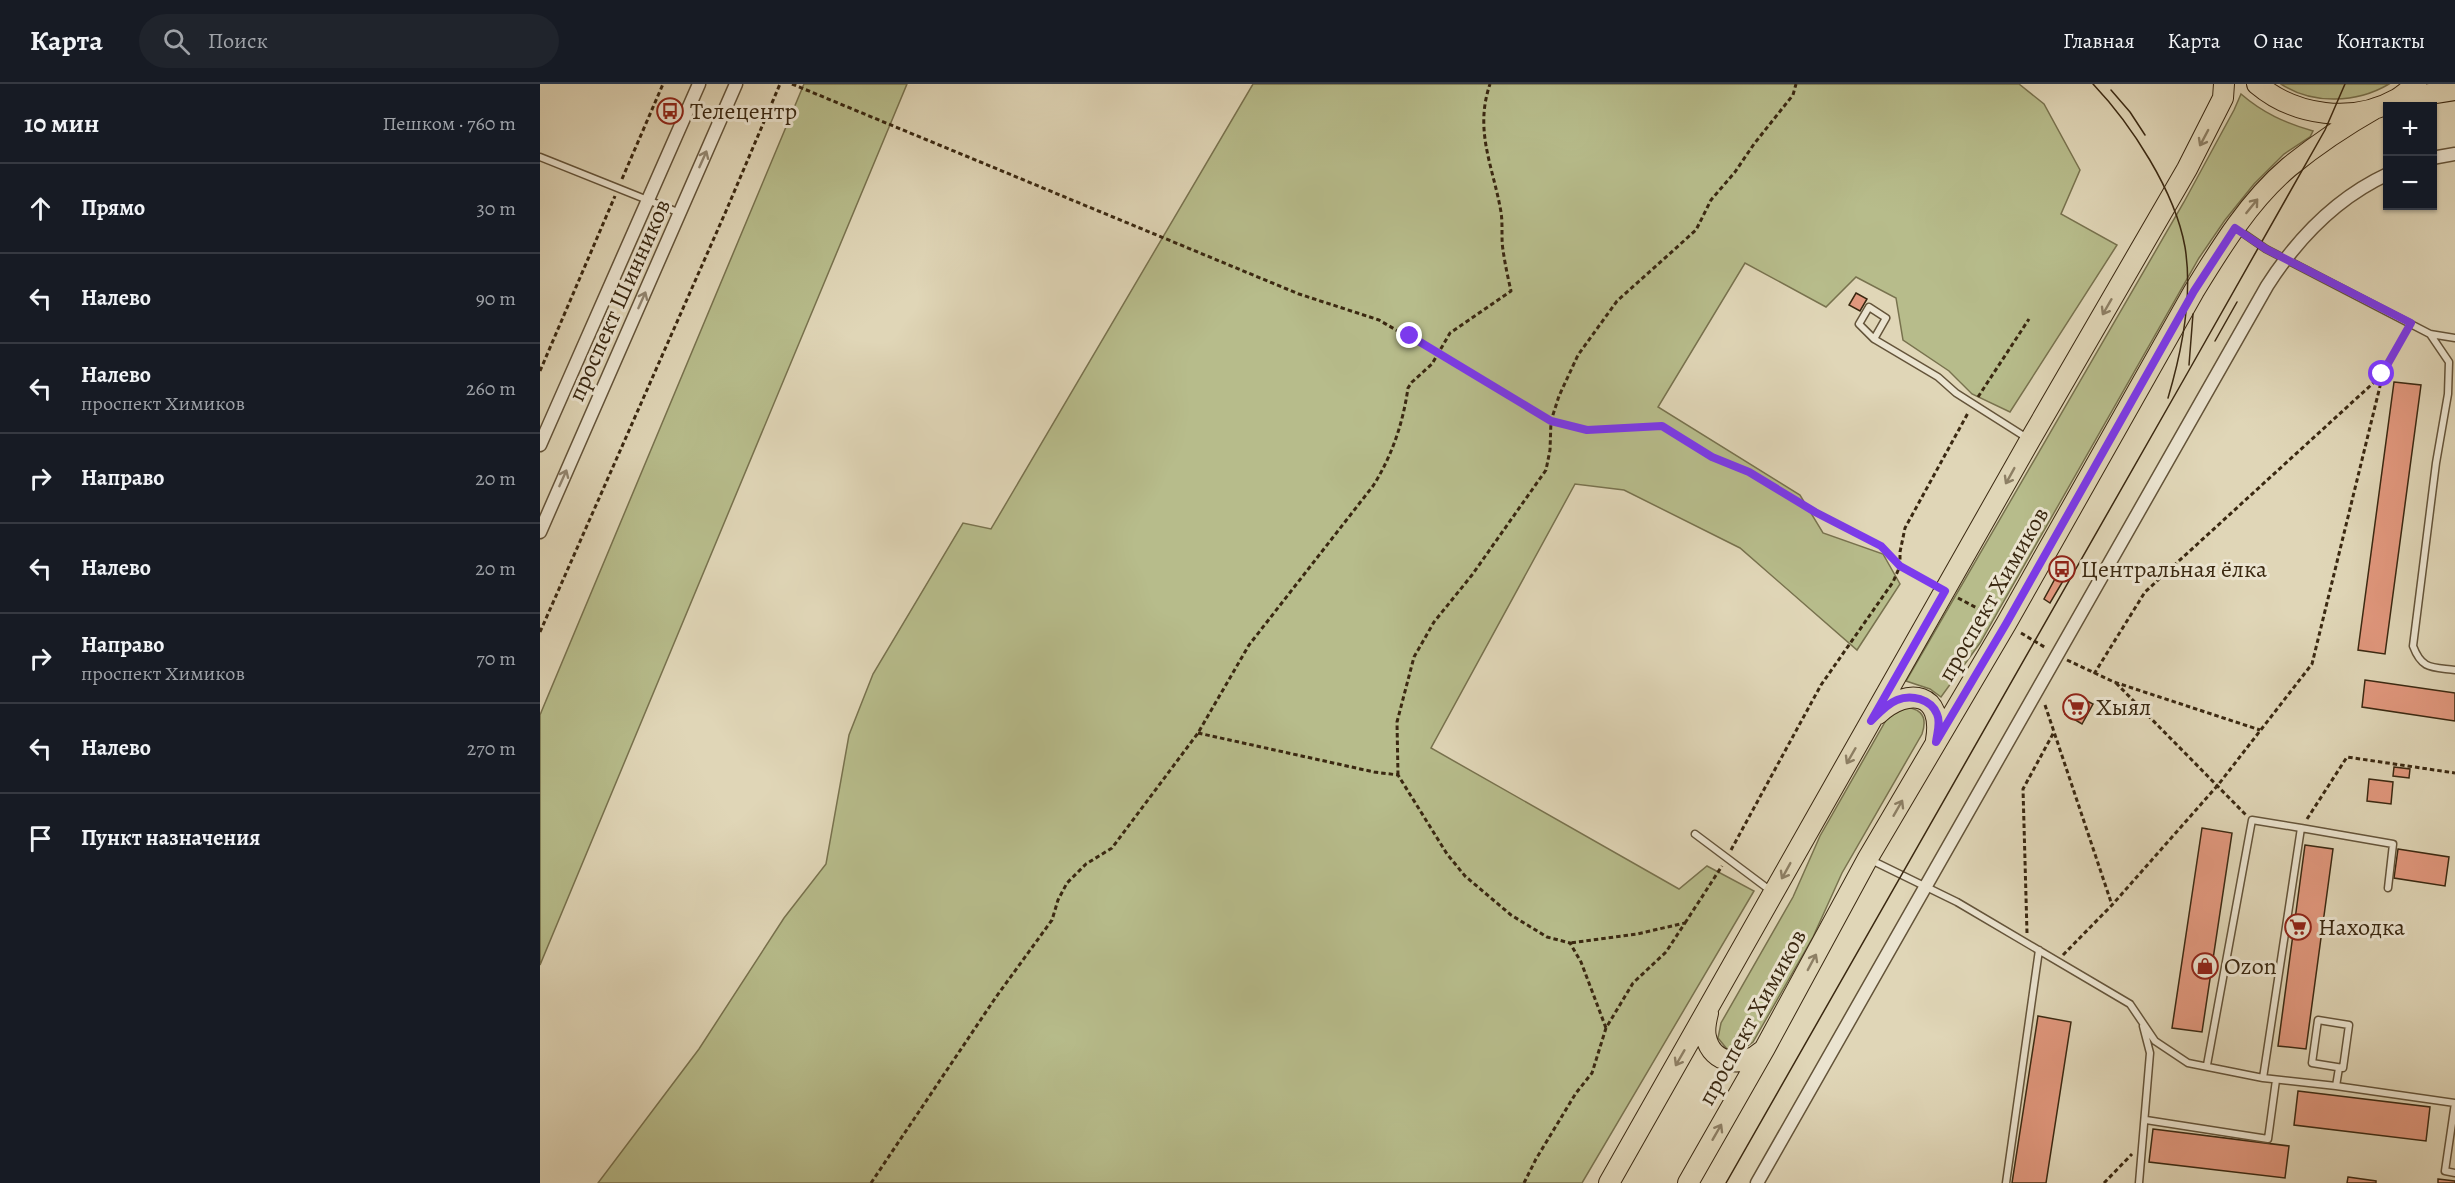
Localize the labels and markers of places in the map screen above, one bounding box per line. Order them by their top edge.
place label: Телецентр [690,95,797,127]
bus stop icon: Телецентр [655,96,685,126]
place label: Центральная ёлка [2081,553,2267,585]
bus stop icon: Центральная ёлка [2047,554,2077,584]
place label: Хыял [2096,691,2151,723]
supermarket icon: Хыял [2061,692,2091,722]
place label: Находка [2318,911,2405,943]
supermarket icon: Находка [2283,912,2313,942]
place label: Ozon [2224,950,2277,982]
shop icon: Ozon [2190,951,2220,981]

